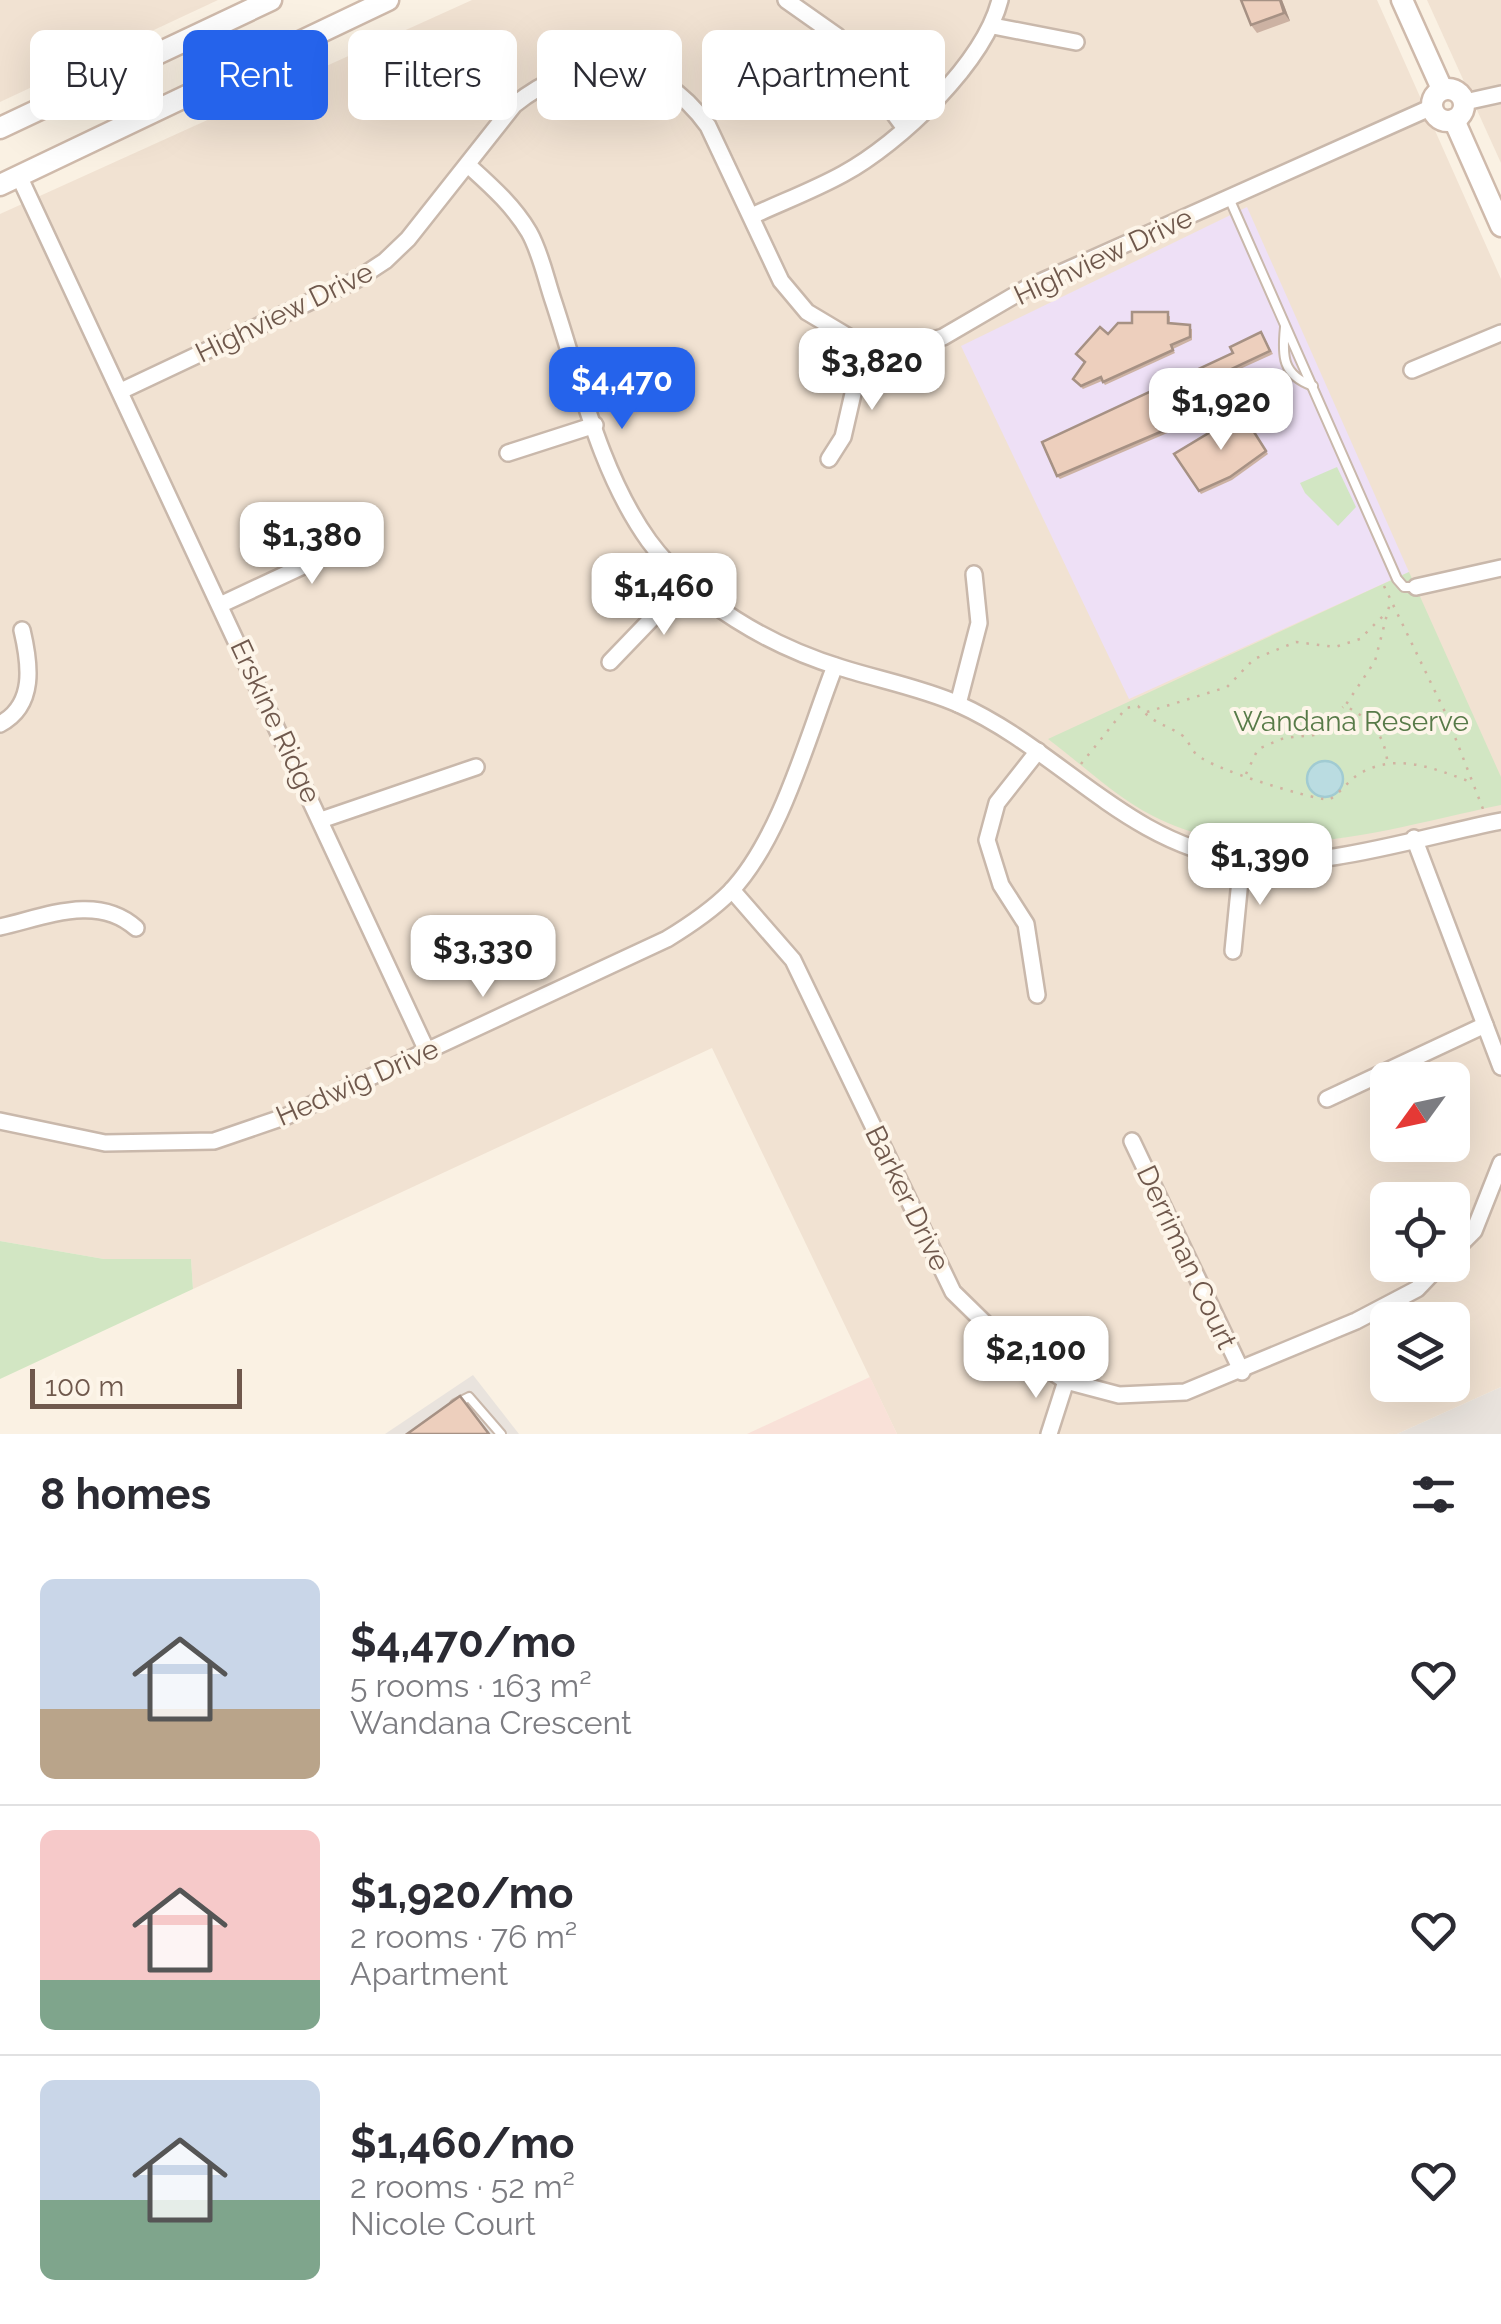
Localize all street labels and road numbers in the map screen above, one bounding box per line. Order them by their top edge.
street label: Highview Drive [1009,201,1198,312]
street label: Highview Drive [190,255,378,370]
street label: Erskine Ridge [223,634,328,808]
street label: Hedwig Drive [271,1032,444,1133]
street label: Barker Drive [858,1120,957,1276]
street label: Derriman Court [1130,1160,1244,1355]

